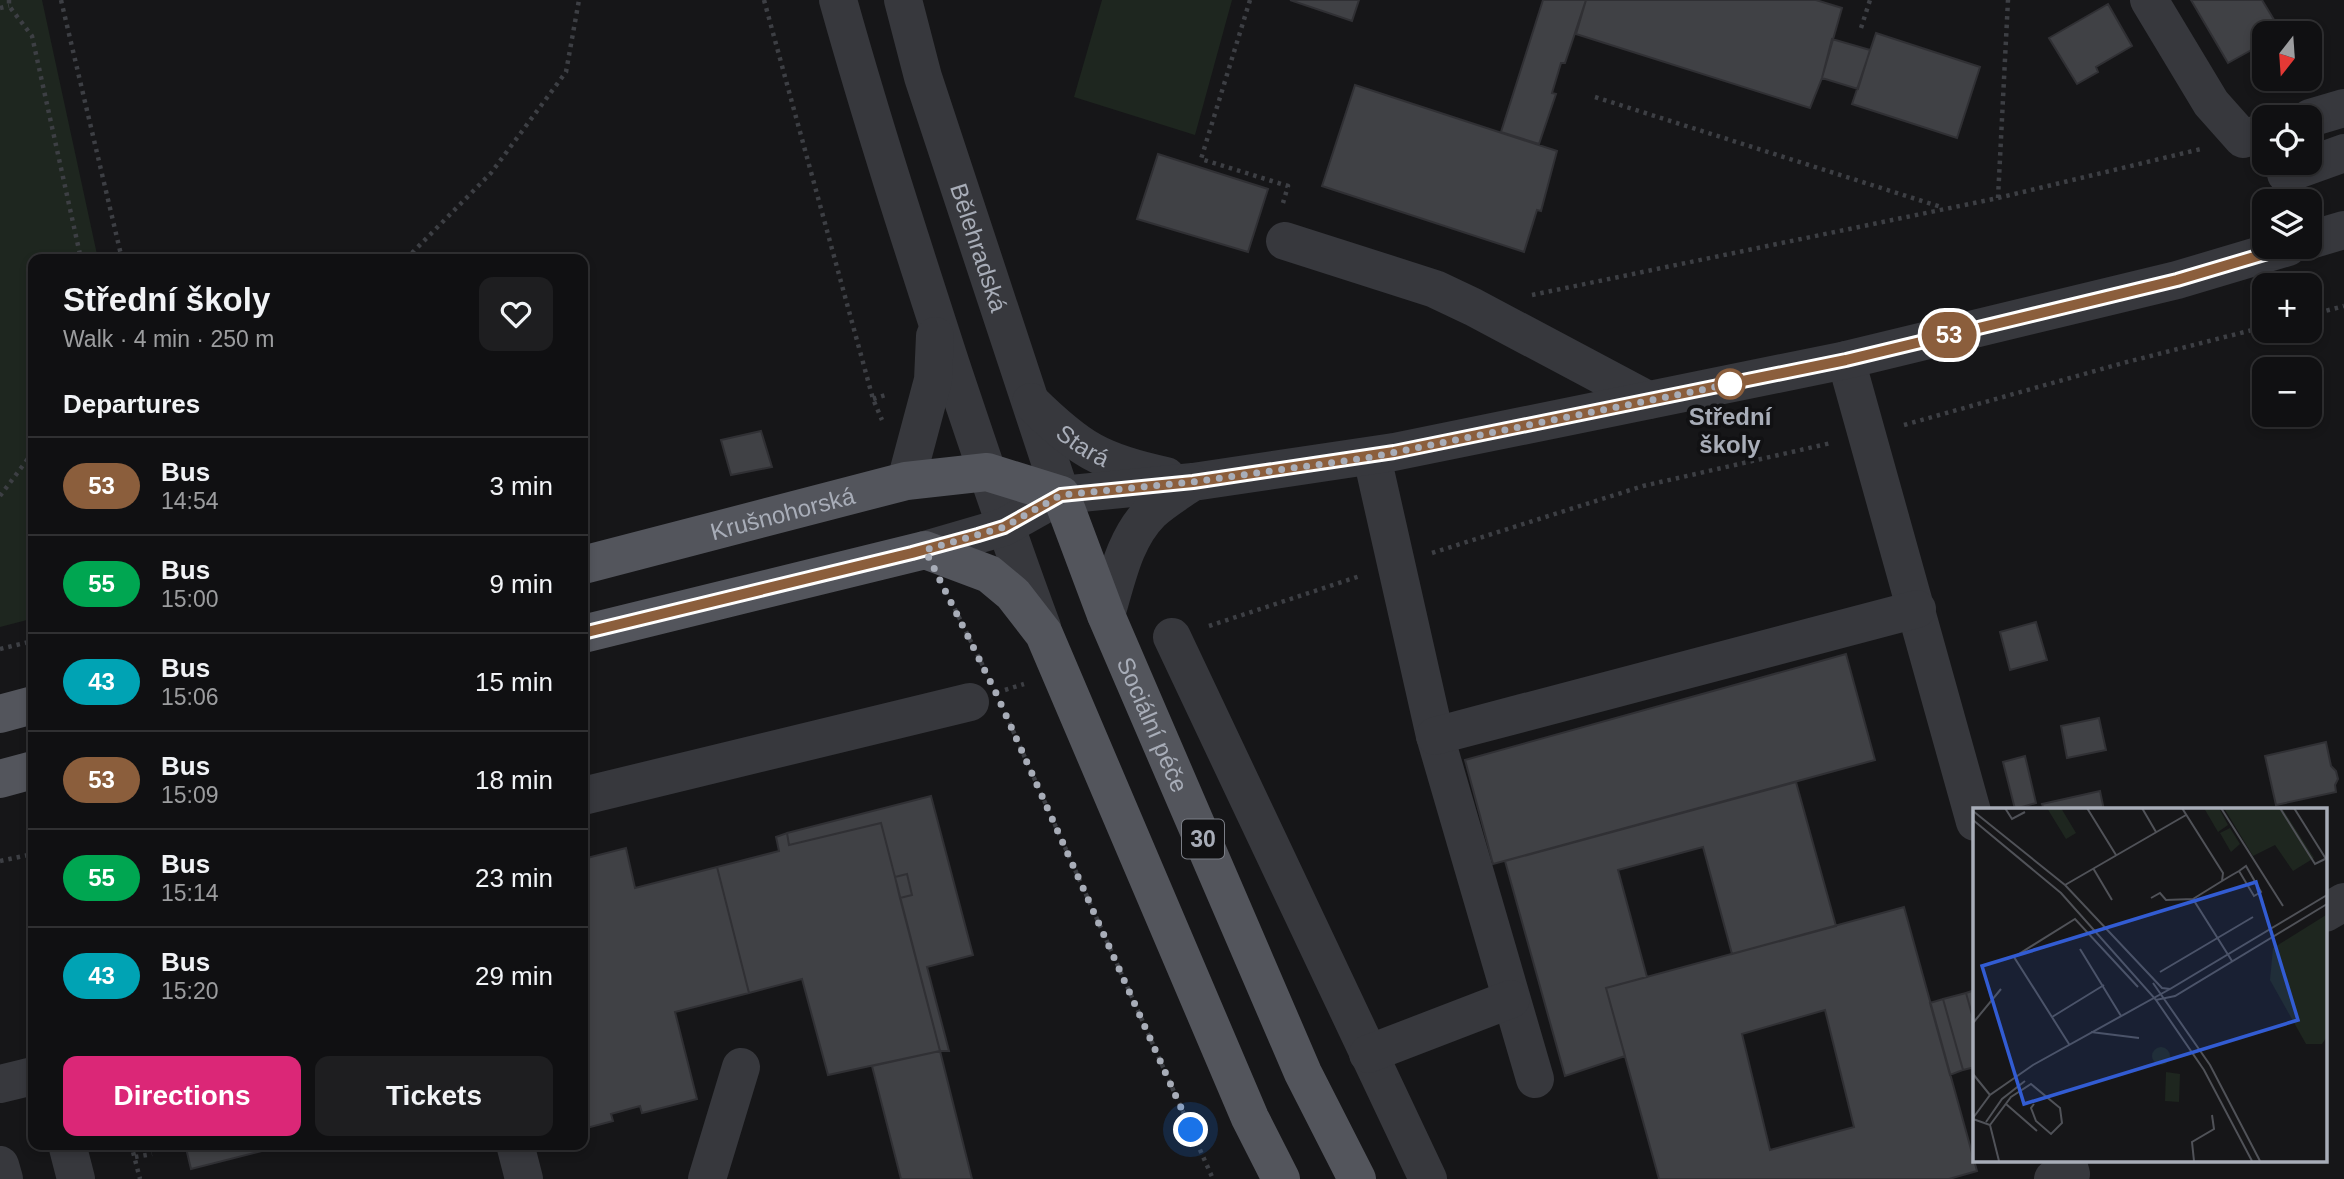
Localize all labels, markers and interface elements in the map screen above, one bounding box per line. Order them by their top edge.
north arrow [2252,21,2322,91]
map controls [2252,21,2322,427]
button: locate [2252,105,2322,175]
street label: Bělehradská [946,180,1013,316]
button: layers [2252,189,2322,259]
button: + [2252,273,2322,343]
button: heart [479,277,553,351]
text: Střední školy [63,281,270,318]
line badge: 53 [1918,312,1980,358]
text: 53 [1936,321,1962,348]
text: Walk · 4 min · 250 m [63,326,274,352]
button: − [2252,357,2322,427]
marker: Střední školy [1715,369,1745,399]
text: Departures [63,389,200,419]
place label: Střední školy [1689,403,1773,458]
street label: Stará [1051,418,1114,472]
text: Bus [161,457,210,487]
text: 3 min [489,471,553,501]
text: 53 [88,472,115,499]
street label: Krušnohorská [707,481,858,545]
text: 14:54 [161,488,219,514]
text: Bus [161,555,210,585]
text: 9 min [489,569,553,599]
text: 55 [88,570,115,597]
text: 15:00 [161,586,219,612]
text: Bus [161,653,210,683]
street label: Sociální péče [1112,653,1194,796]
text: 15 min [475,667,553,697]
text: 43 [88,668,115,695]
text: 15:06 [161,684,219,710]
text: Bus [161,751,210,781]
text: 18 min [475,765,553,795]
text: 53 [88,766,115,793]
text: 15:09 [161,782,219,808]
inset map [1973,808,2326,1162]
road number: 30 [1182,820,1224,859]
text: Bus [161,849,210,879]
text: 23 min [475,863,553,893]
text: 55 [88,864,115,891]
text: 15:14 [161,880,219,906]
text: Bus [161,947,210,977]
text: 29 min [475,961,553,991]
text: 43 [88,962,115,989]
text: 15:20 [161,978,219,1004]
button: Directions [63,1056,301,1136]
button: Tickets [315,1056,553,1136]
your location [1173,1112,1208,1147]

